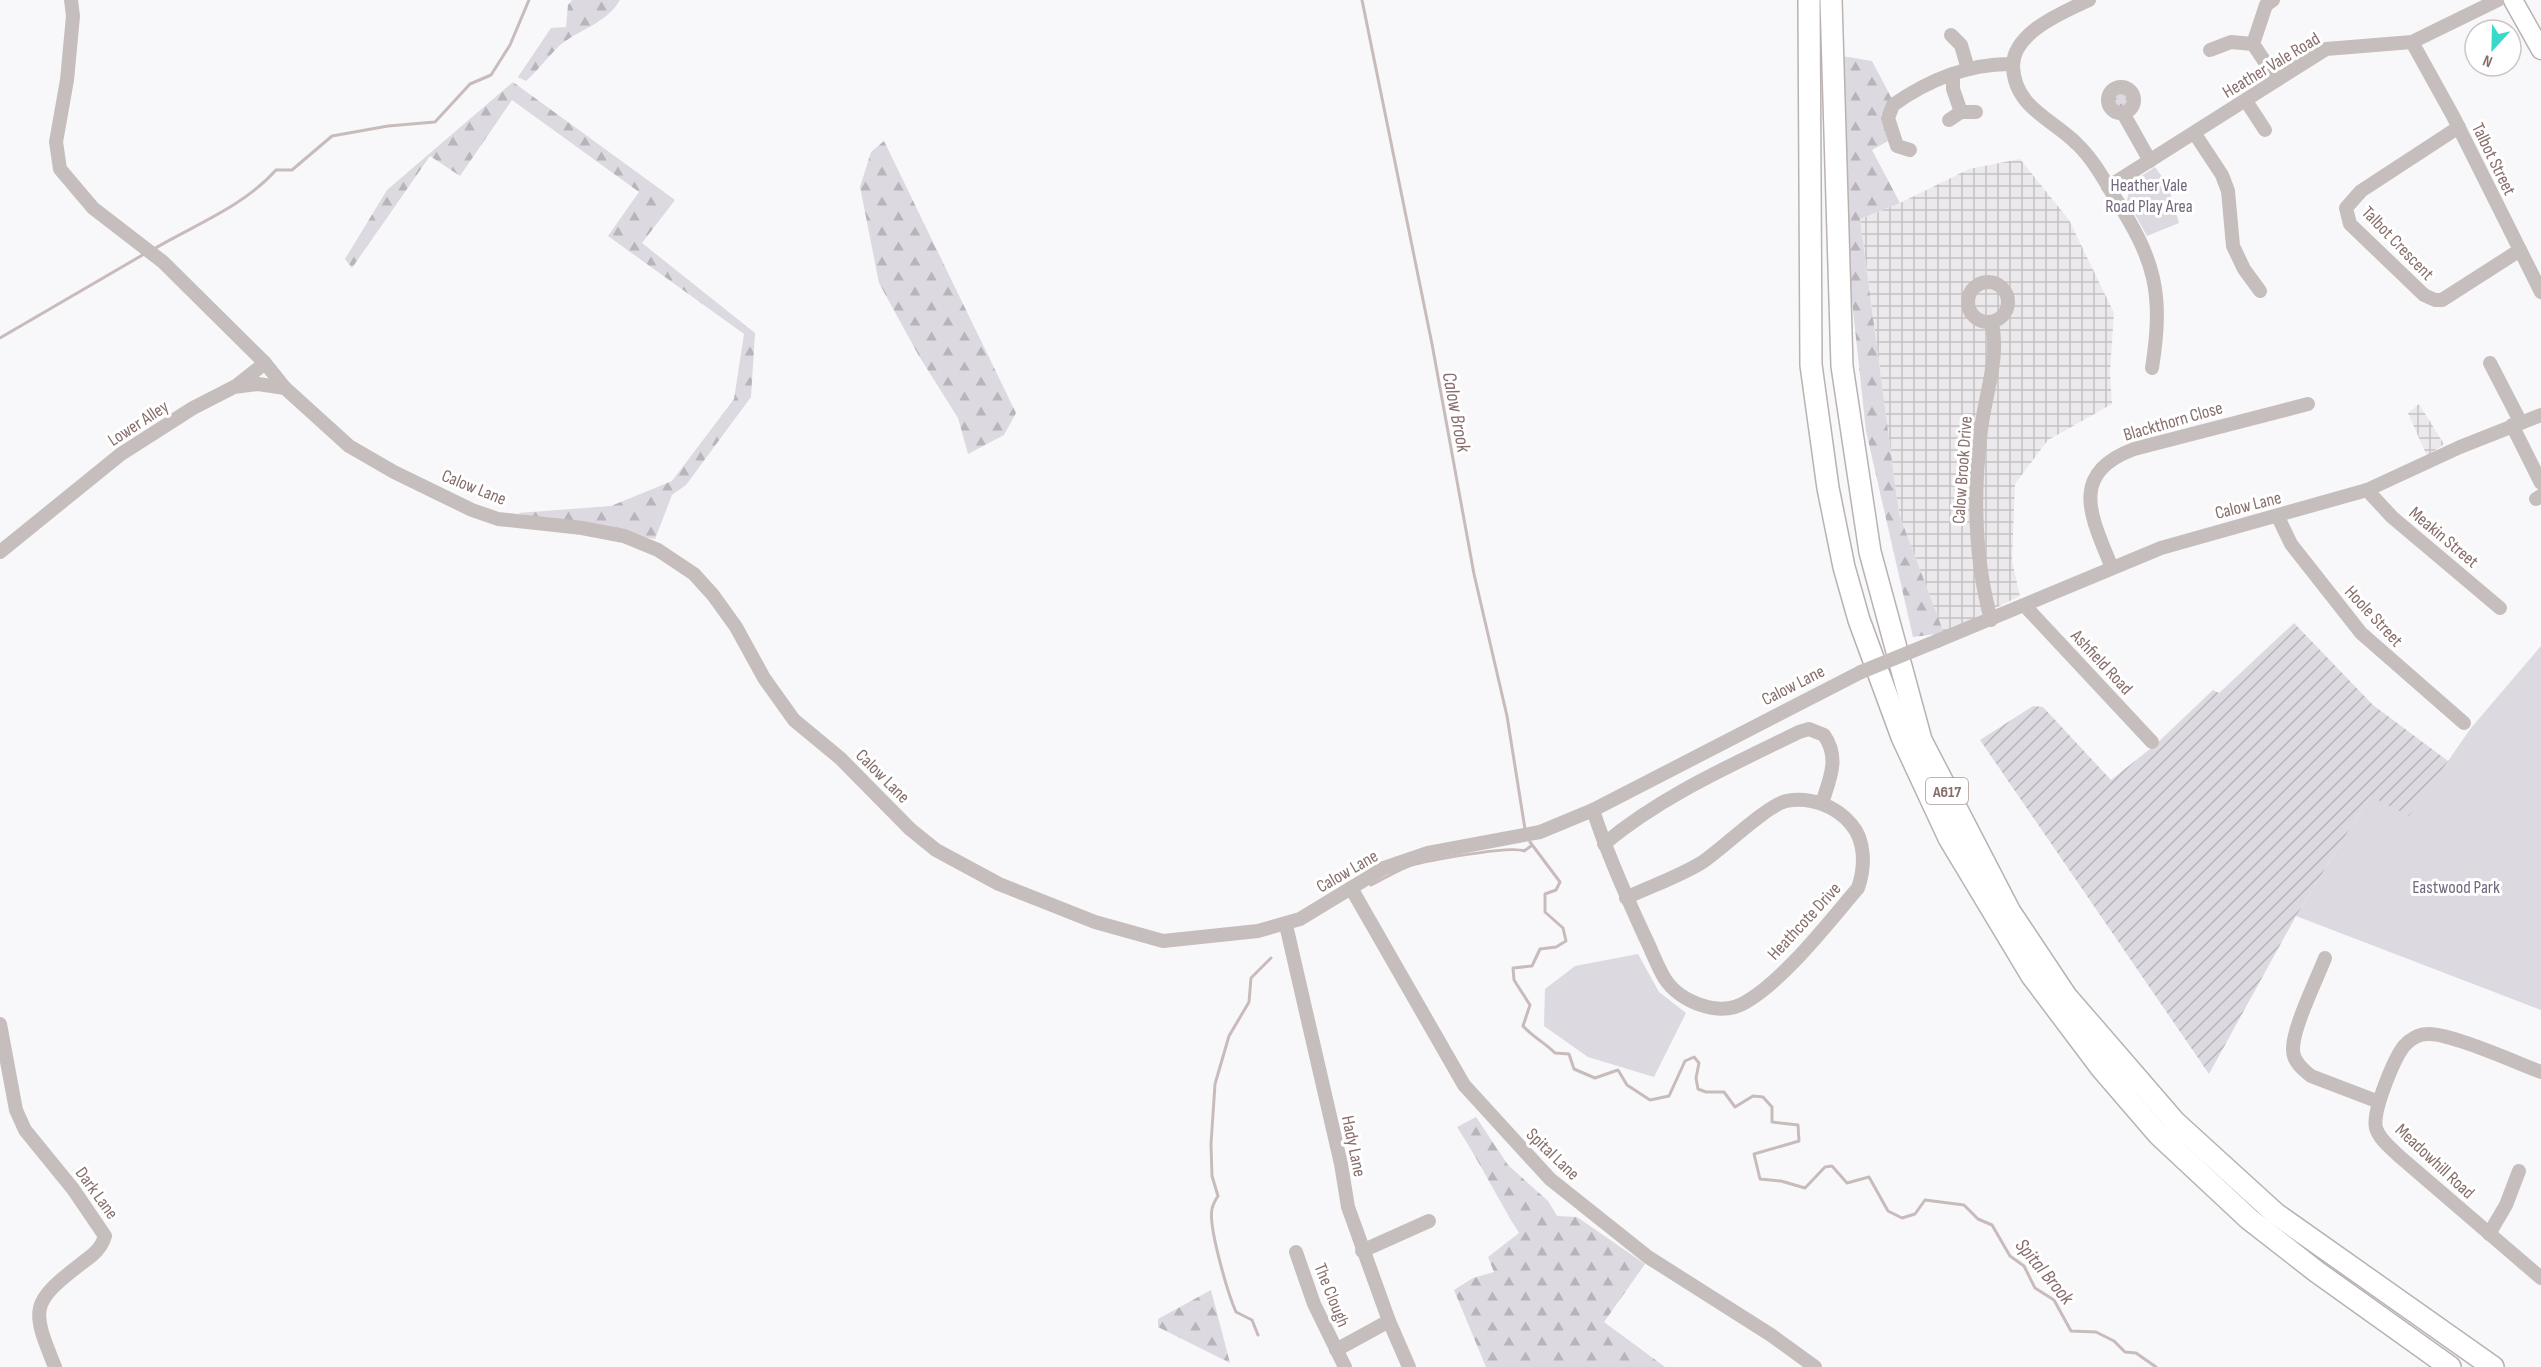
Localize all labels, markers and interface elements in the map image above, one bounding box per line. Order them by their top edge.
north arrow [2463,18,2523,78]
street label: Heather Vale Road [2219,28,2324,103]
text: N [2480,50,2495,71]
street label: Talbot Street [2467,120,2520,199]
park label: Heather Vale Road Play Area [2105,175,2193,217]
street label: Talbot Crescent [2357,202,2438,285]
water label: Calow Brook [1436,370,1476,455]
street label: Lower Alley [104,396,172,451]
street label: Blackthorn Close [2121,397,2225,446]
street label: Calow Brook Drive [1948,415,1977,525]
street label: Calow Lane [439,465,509,510]
street label: Calow Lane [2213,487,2283,524]
street label: Meakin Street [2405,502,2483,573]
street label: Hoole Street [2340,582,2407,651]
street label: Ashfield Road [2066,625,2137,699]
street label: Calow Lane [1758,661,1828,710]
street label: Calow Lane [851,745,914,808]
road number: A617 [1926,778,1968,804]
street label: Calow Lane [1313,845,1382,897]
park label: Eastwood Park [2412,877,2500,898]
street label: Heathcote Drive [1763,878,1845,964]
street label: Hady Lane [1337,1114,1370,1179]
street label: Meadowhill Road [2391,1119,2479,1203]
street label: Spital Lane [1522,1124,1584,1185]
street label: Dark Lane [71,1163,122,1223]
water label: Spital Brook [2010,1234,2079,1310]
street label: The Clough [1309,1260,1354,1330]

